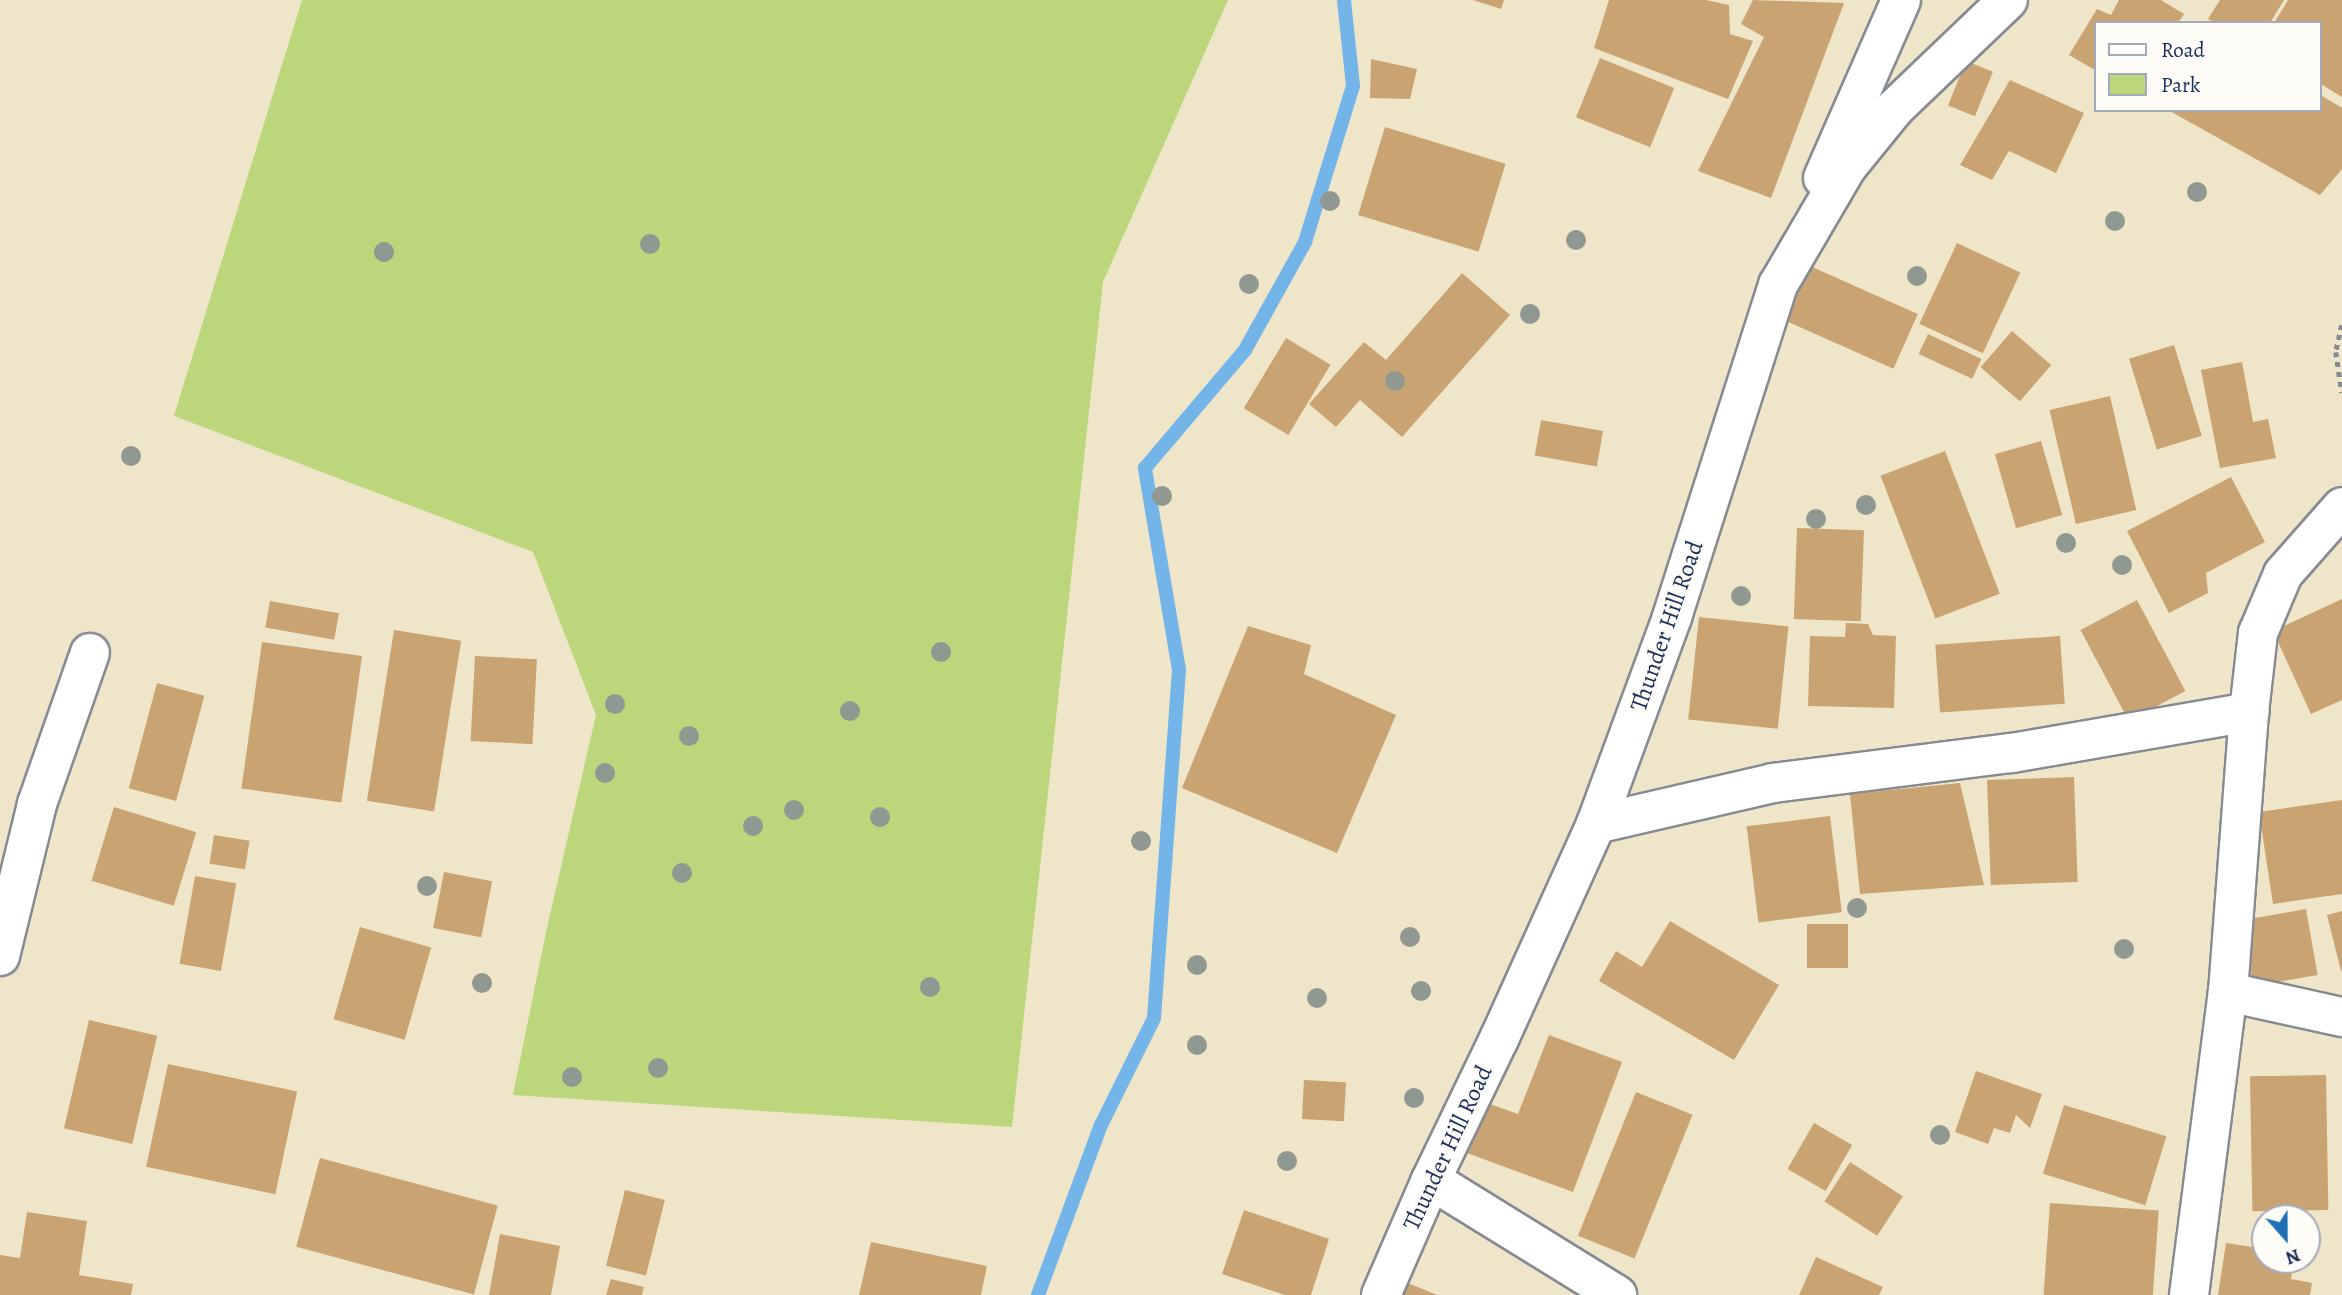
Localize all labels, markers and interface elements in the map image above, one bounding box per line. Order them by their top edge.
legend [2094,21,2321,112]
text: Road [2161,36,2205,64]
text: Park [2161,71,2200,99]
street label: Thunder Hill Road [1624,537,1710,715]
street label: Thunder Hill Road [1397,1061,1499,1235]
north arrow [2251,1204,2321,1274]
text: N [2282,1242,2304,1271]

